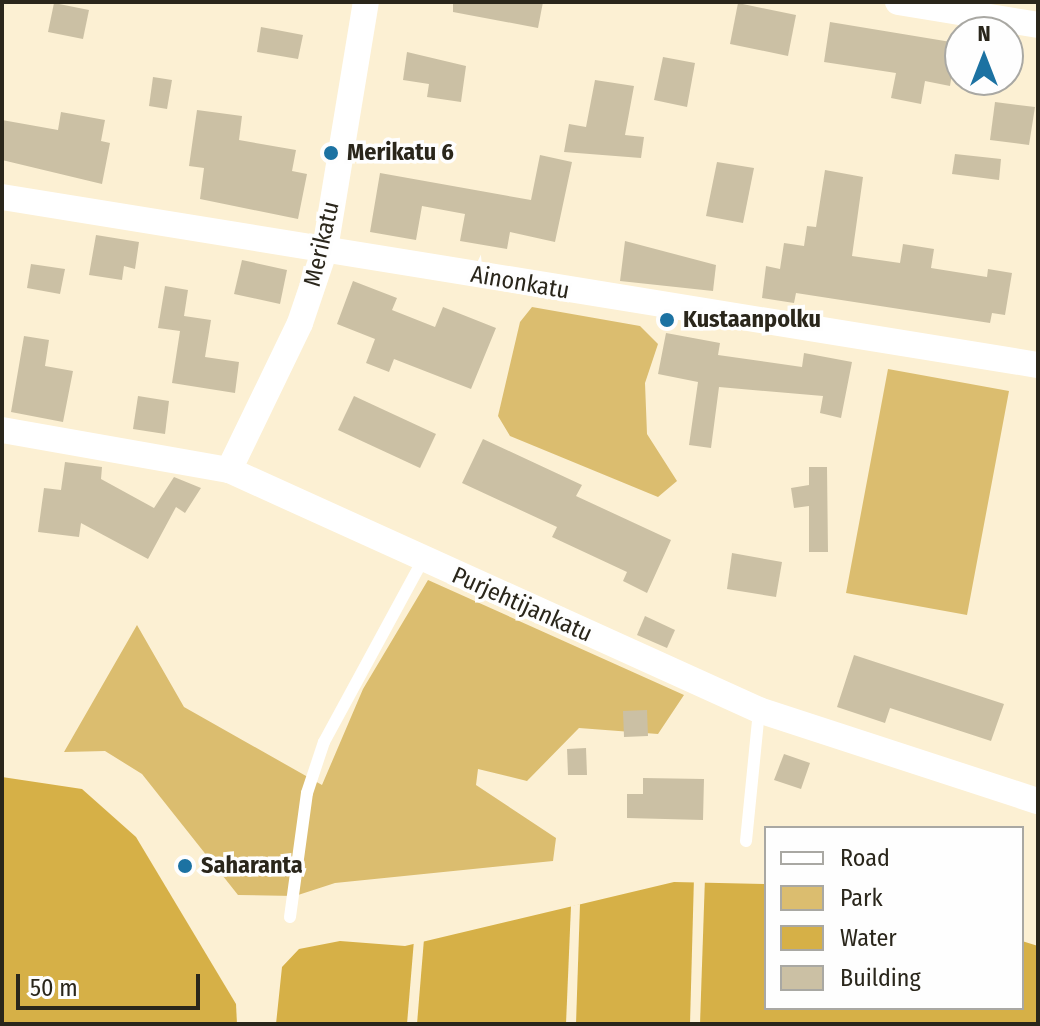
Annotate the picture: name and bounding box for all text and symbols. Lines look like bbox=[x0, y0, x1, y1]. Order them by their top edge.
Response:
north arrow bbox=[944, 16, 1024, 96]
text: N bbox=[977, 20, 991, 47]
place label: Merikatu 6 bbox=[347, 139, 454, 167]
marker: Merikatu 6 bbox=[322, 144, 340, 162]
street label: Merikatu bbox=[298, 199, 346, 289]
street label: Ainonkatu bbox=[468, 260, 572, 306]
place label: Kustaanpolku bbox=[683, 306, 821, 334]
marker: Kustaanpolku bbox=[658, 311, 676, 329]
street label: Purjehtijankatu bbox=[447, 561, 597, 649]
legend bbox=[764, 826, 1024, 1010]
text: Road bbox=[840, 844, 890, 872]
place label: Saharanta bbox=[201, 852, 303, 880]
marker: Saharanta bbox=[176, 857, 194, 875]
text: Park bbox=[840, 884, 883, 912]
text: Water bbox=[840, 924, 897, 952]
scale bar bbox=[20, 958, 204, 1008]
text: Building bbox=[840, 964, 921, 992]
text: 50 m bbox=[30, 974, 78, 1002]

